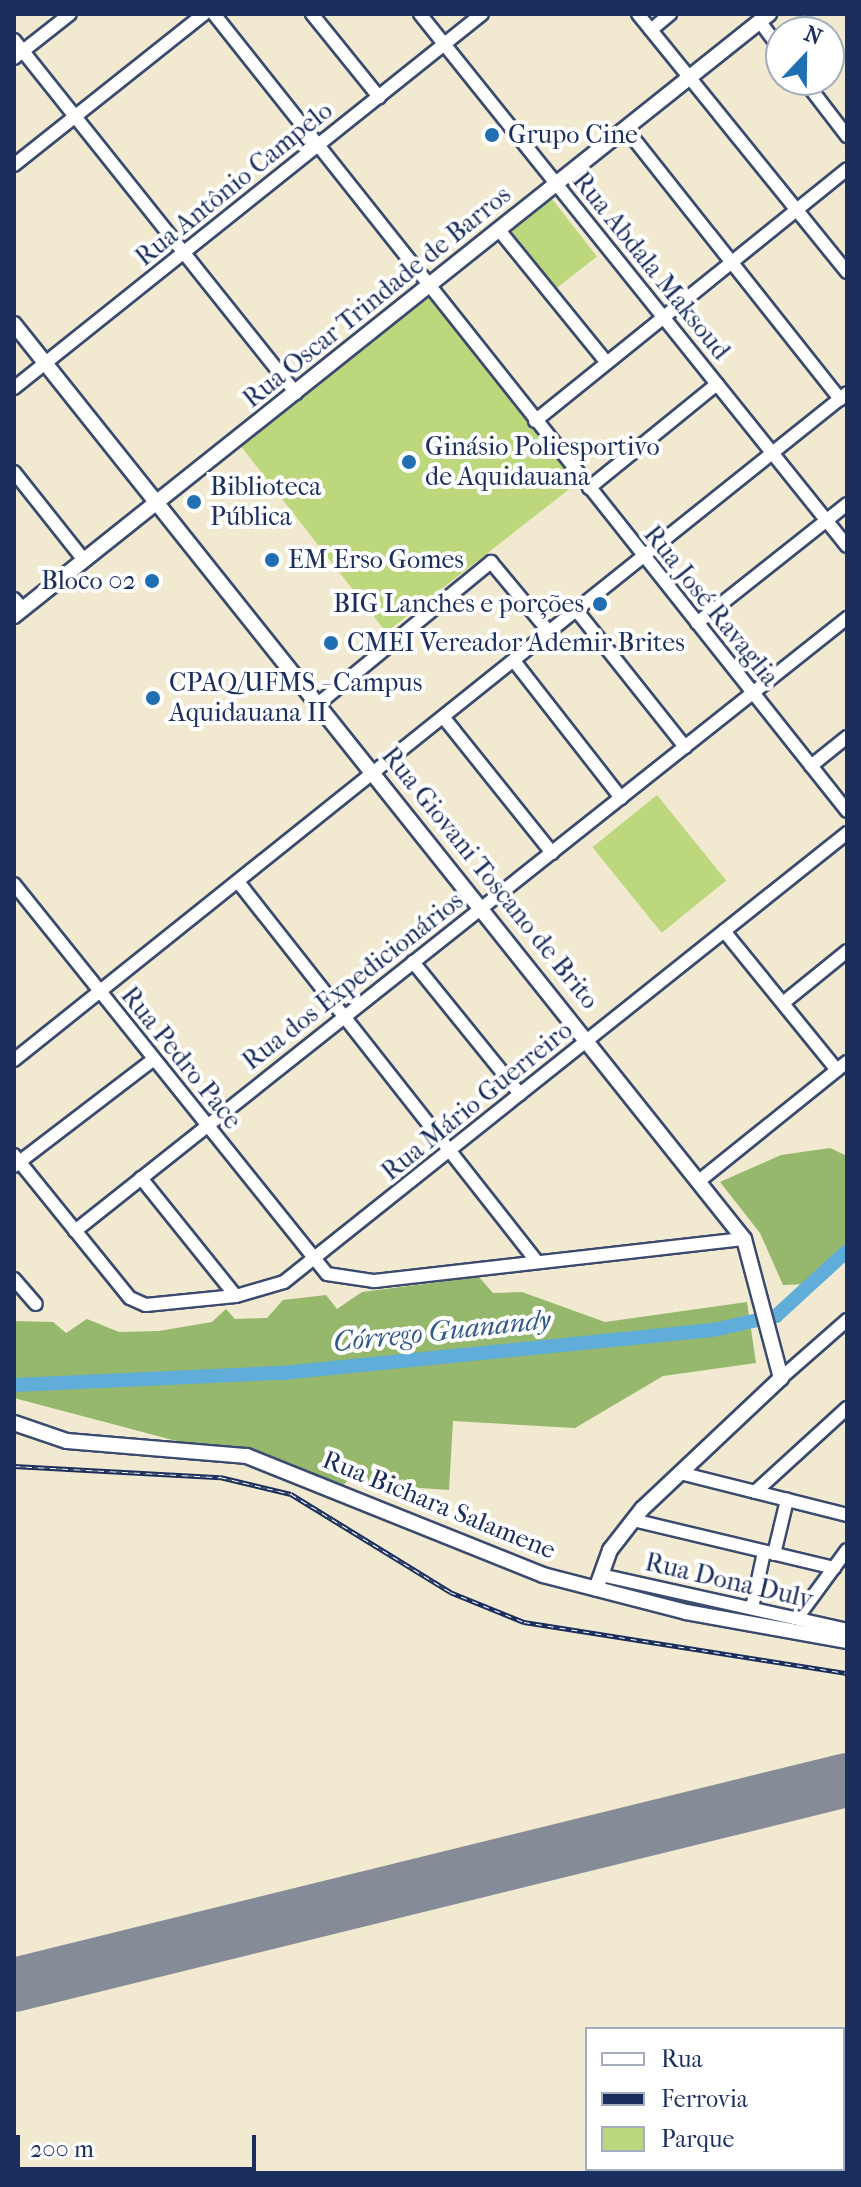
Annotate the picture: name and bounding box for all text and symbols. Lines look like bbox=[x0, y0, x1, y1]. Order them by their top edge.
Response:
north arrow bbox=[765, 16, 845, 96]
text: N bbox=[801, 20, 826, 51]
street label: Rua Antônio Campelo bbox=[129, 95, 339, 273]
place label: Grupo Cine bbox=[508, 119, 638, 151]
marker: Grupo Cine bbox=[483, 126, 501, 144]
street label: Rua Abdala Maksoud bbox=[566, 166, 736, 366]
street label: Rua Oscar Trindade de Barros bbox=[237, 179, 517, 415]
place label: Ginásio Poliesportivo de Aquidauana bbox=[425, 431, 660, 492]
marker: Ginásio Poliesportivo de Aquidauana bbox=[400, 453, 418, 471]
place label: Biblioteca Pública bbox=[210, 471, 321, 532]
marker: Biblioteca Pública bbox=[185, 493, 203, 511]
street label: Rua José Ravaglia bbox=[637, 519, 785, 693]
place label: EM Erso Gomes bbox=[288, 544, 464, 576]
marker: EM Erso Gomes bbox=[263, 551, 281, 569]
place label: Bloco 02 bbox=[41, 565, 136, 597]
marker: Bloco 02 bbox=[143, 572, 161, 590]
place label: BIG Lanches e porções bbox=[333, 588, 584, 620]
marker: BIG Lanches e porções bbox=[591, 595, 609, 613]
place label: CMEI Vereador Ademir Brites bbox=[347, 627, 685, 659]
marker: CMEI Vereador Ademir Brites bbox=[322, 634, 340, 652]
place label: CPAQ/UFMS - Campus Aquidauana II bbox=[169, 667, 422, 728]
marker: CPAQ/UFMS - Campus Aquidauana II bbox=[144, 689, 162, 707]
street label: Rua Giovani Toscano de Brito bbox=[375, 741, 605, 1015]
street label: Rua dos Expedicionários bbox=[236, 885, 470, 1077]
street label: Rua Pedro Pace bbox=[114, 980, 248, 1136]
street label: Rua Mário Guerreiro bbox=[375, 1015, 579, 1187]
water label: Córrego Guanandy bbox=[332, 1303, 552, 1359]
street label: Rua Bichara Salamene bbox=[318, 1444, 560, 1566]
street label: Rua Dona Duly bbox=[642, 1547, 816, 1615]
legend bbox=[585, 2027, 845, 2171]
text: Rua bbox=[661, 2045, 703, 2073]
text: Ferrovia bbox=[661, 2085, 748, 2113]
scale bar bbox=[20, 2119, 260, 2169]
text: Parque bbox=[661, 2125, 734, 2153]
text: 200 m bbox=[30, 2135, 94, 2163]

